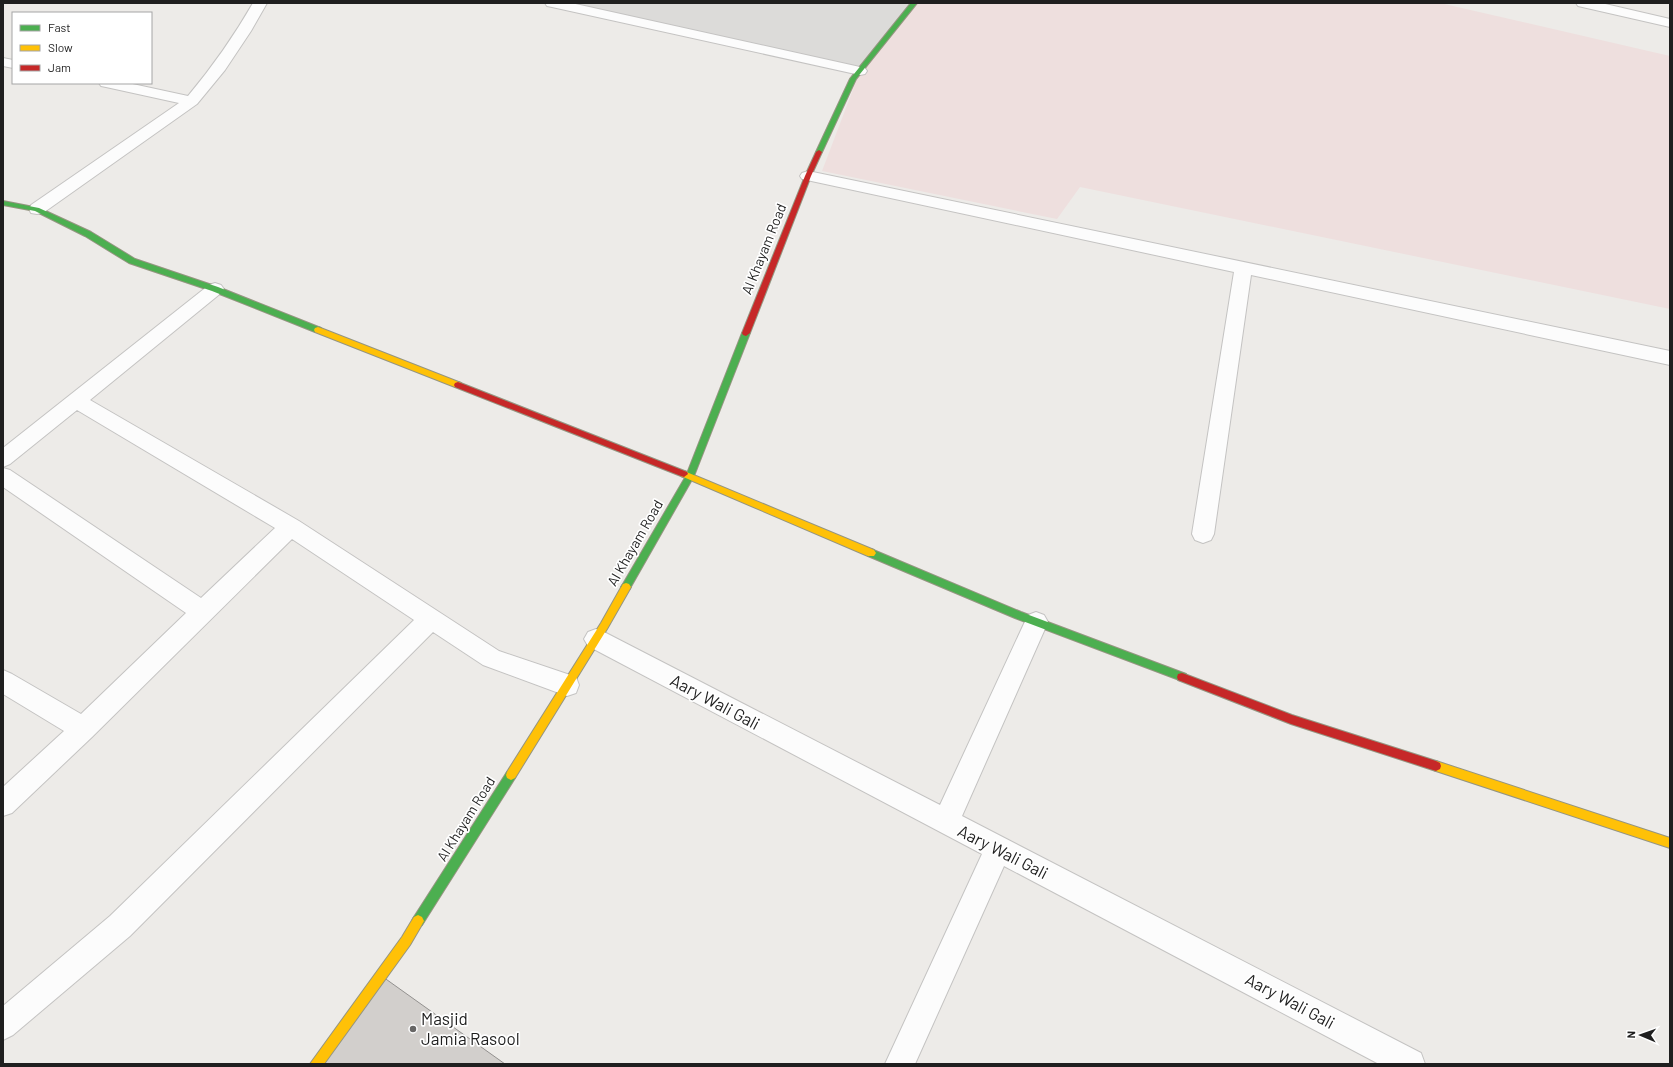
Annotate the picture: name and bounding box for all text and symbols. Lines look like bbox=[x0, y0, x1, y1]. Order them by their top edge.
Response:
legend bbox=[12, 12, 152, 84]
text: Fast bbox=[48, 20, 71, 34]
text: Slow bbox=[48, 40, 73, 54]
text: Jam bbox=[48, 60, 71, 74]
street label: Al Khayam Road bbox=[738, 201, 789, 297]
street label: Al Khayam Road bbox=[603, 497, 666, 589]
street label: Aary Wali Gali bbox=[667, 669, 764, 733]
street label: Al Khayam Road bbox=[433, 773, 498, 864]
street label: Aary Wali Gali bbox=[955, 820, 1052, 882]
street label: Aary Wali Gali bbox=[1242, 968, 1339, 1032]
place label: Masjid Jamia Rasool bbox=[421, 1008, 520, 1048]
north arrow bbox=[1621, 1015, 1661, 1055]
marker: Masjid Jamia Rasool bbox=[408, 1024, 418, 1034]
text: N bbox=[1624, 1031, 1637, 1039]

